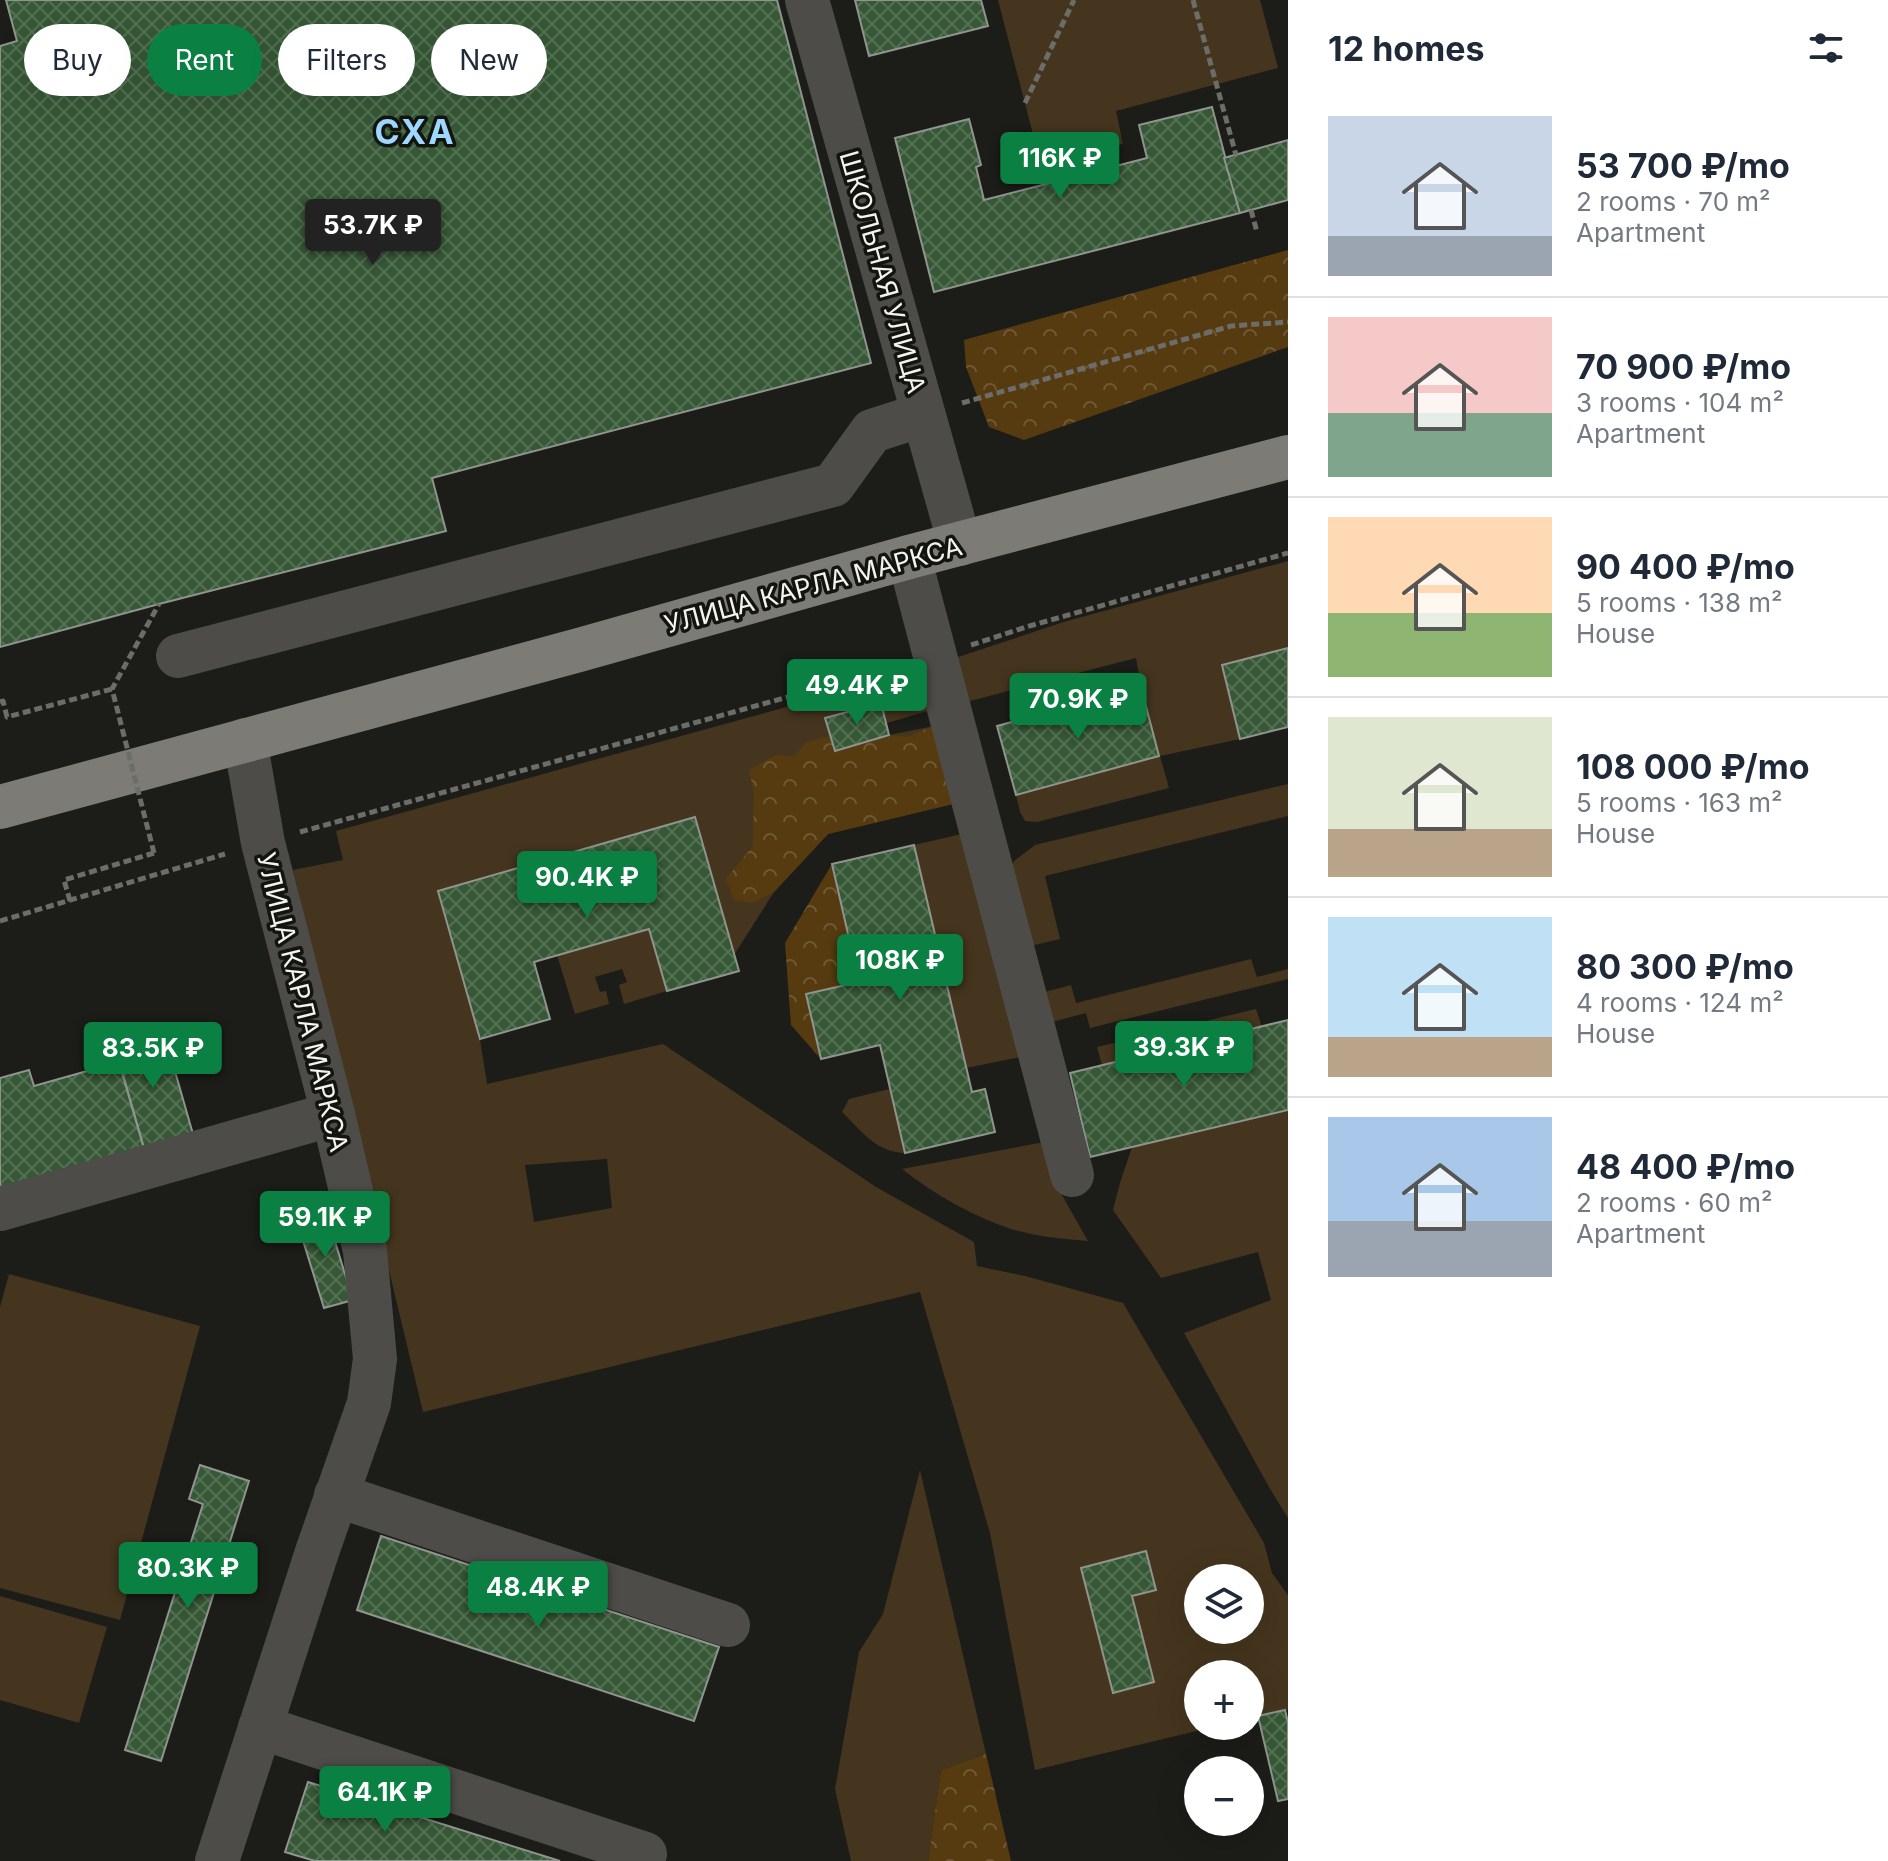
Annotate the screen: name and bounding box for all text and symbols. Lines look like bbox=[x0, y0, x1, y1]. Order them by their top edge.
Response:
chip: Buy bbox=[24, 24, 131, 96]
chip: Rent bbox=[147, 24, 262, 96]
chip: Filters bbox=[278, 24, 415, 96]
chip: New bbox=[431, 24, 547, 96]
icon: filters bbox=[1804, 26, 1848, 70]
text: 12 homes bbox=[1328, 28, 1484, 69]
district label: СХА bbox=[374, 111, 456, 152]
pin: 116K ₽ bbox=[995, 132, 1125, 200]
text: 116K ₽ bbox=[1018, 142, 1102, 173]
text: 53 700 ₽/mo bbox=[1576, 145, 1790, 186]
street label: ШКОЛЬНАЯ УЛИЦА bbox=[833, 147, 933, 397]
icon: home bbox=[1392, 148, 1488, 244]
text: 2 rooms · 70 m² bbox=[1576, 186, 1771, 217]
pin: 53.7K ₽ bbox=[299, 199, 447, 267]
text: 53.7K ₽ bbox=[323, 209, 423, 240]
text: Apartment bbox=[1576, 217, 1705, 248]
text: 70 900 ₽/mo bbox=[1576, 346, 1791, 387]
icon: home bbox=[1392, 349, 1488, 445]
text: 3 rooms · 104 m² bbox=[1576, 387, 1784, 418]
text: Apartment bbox=[1576, 418, 1705, 449]
street label: УЛИЦА КАРЛА МАРКСА bbox=[661, 530, 965, 640]
text: 90 400 ₽/mo bbox=[1576, 546, 1795, 587]
icon: home bbox=[1392, 549, 1488, 645]
text: 5 rooms · 138 m² bbox=[1576, 587, 1783, 618]
text: House bbox=[1576, 618, 1655, 649]
pin: 49.4K ₽ bbox=[783, 659, 931, 727]
text: 49.4K ₽ bbox=[805, 669, 909, 700]
pin: 70.9K ₽ bbox=[1004, 673, 1152, 741]
text: 70.9K ₽ bbox=[1028, 683, 1128, 714]
text: 108 000 ₽/mo bbox=[1576, 746, 1810, 787]
icon: home bbox=[1392, 749, 1488, 845]
text: 5 rooms · 163 m² bbox=[1576, 787, 1783, 818]
text: House bbox=[1576, 818, 1655, 849]
street label: УЛИЦА КАРЛА МАРКСА bbox=[251, 849, 355, 1155]
pin: 90.4K ₽ bbox=[513, 851, 661, 919]
text: 90.4K ₽ bbox=[535, 861, 639, 892]
pin: 108K ₽ bbox=[835, 934, 965, 1002]
text: 108K ₽ bbox=[855, 944, 945, 975]
text: 80 300 ₽/mo bbox=[1576, 946, 1794, 987]
icon: home bbox=[1392, 949, 1488, 1045]
text: 4 rooms · 124 m² bbox=[1576, 987, 1784, 1018]
text: House bbox=[1576, 1018, 1655, 1049]
pin: 39.3K ₽ bbox=[1110, 1021, 1258, 1089]
pin: 83.5K ₽ bbox=[79, 1022, 227, 1090]
text: 39.3K ₽ bbox=[1133, 1031, 1235, 1062]
text: 83.5K ₽ bbox=[102, 1032, 204, 1063]
text: 48 400 ₽/mo bbox=[1576, 1146, 1795, 1187]
icon: home bbox=[1392, 1149, 1488, 1245]
text: 2 rooms · 60 m² bbox=[1576, 1187, 1772, 1218]
pin: 59.1K ₽ bbox=[251, 1191, 399, 1259]
text: 59.1K ₽ bbox=[278, 1201, 372, 1232]
text: Apartment bbox=[1576, 1218, 1705, 1249]
pin: 80.3K ₽ bbox=[114, 1542, 262, 1610]
text: 80.3K ₽ bbox=[137, 1552, 239, 1583]
pin: 48.4K ₽ bbox=[464, 1561, 612, 1629]
map controls bbox=[1184, 1564, 1264, 1836]
button: layers bbox=[1184, 1564, 1264, 1644]
text: 48.4K ₽ bbox=[486, 1571, 590, 1602]
button: + bbox=[1184, 1660, 1264, 1740]
button: − bbox=[1184, 1756, 1264, 1836]
pin: 64.1K ₽ bbox=[311, 1766, 459, 1834]
text: 64.1K ₽ bbox=[337, 1776, 433, 1807]

